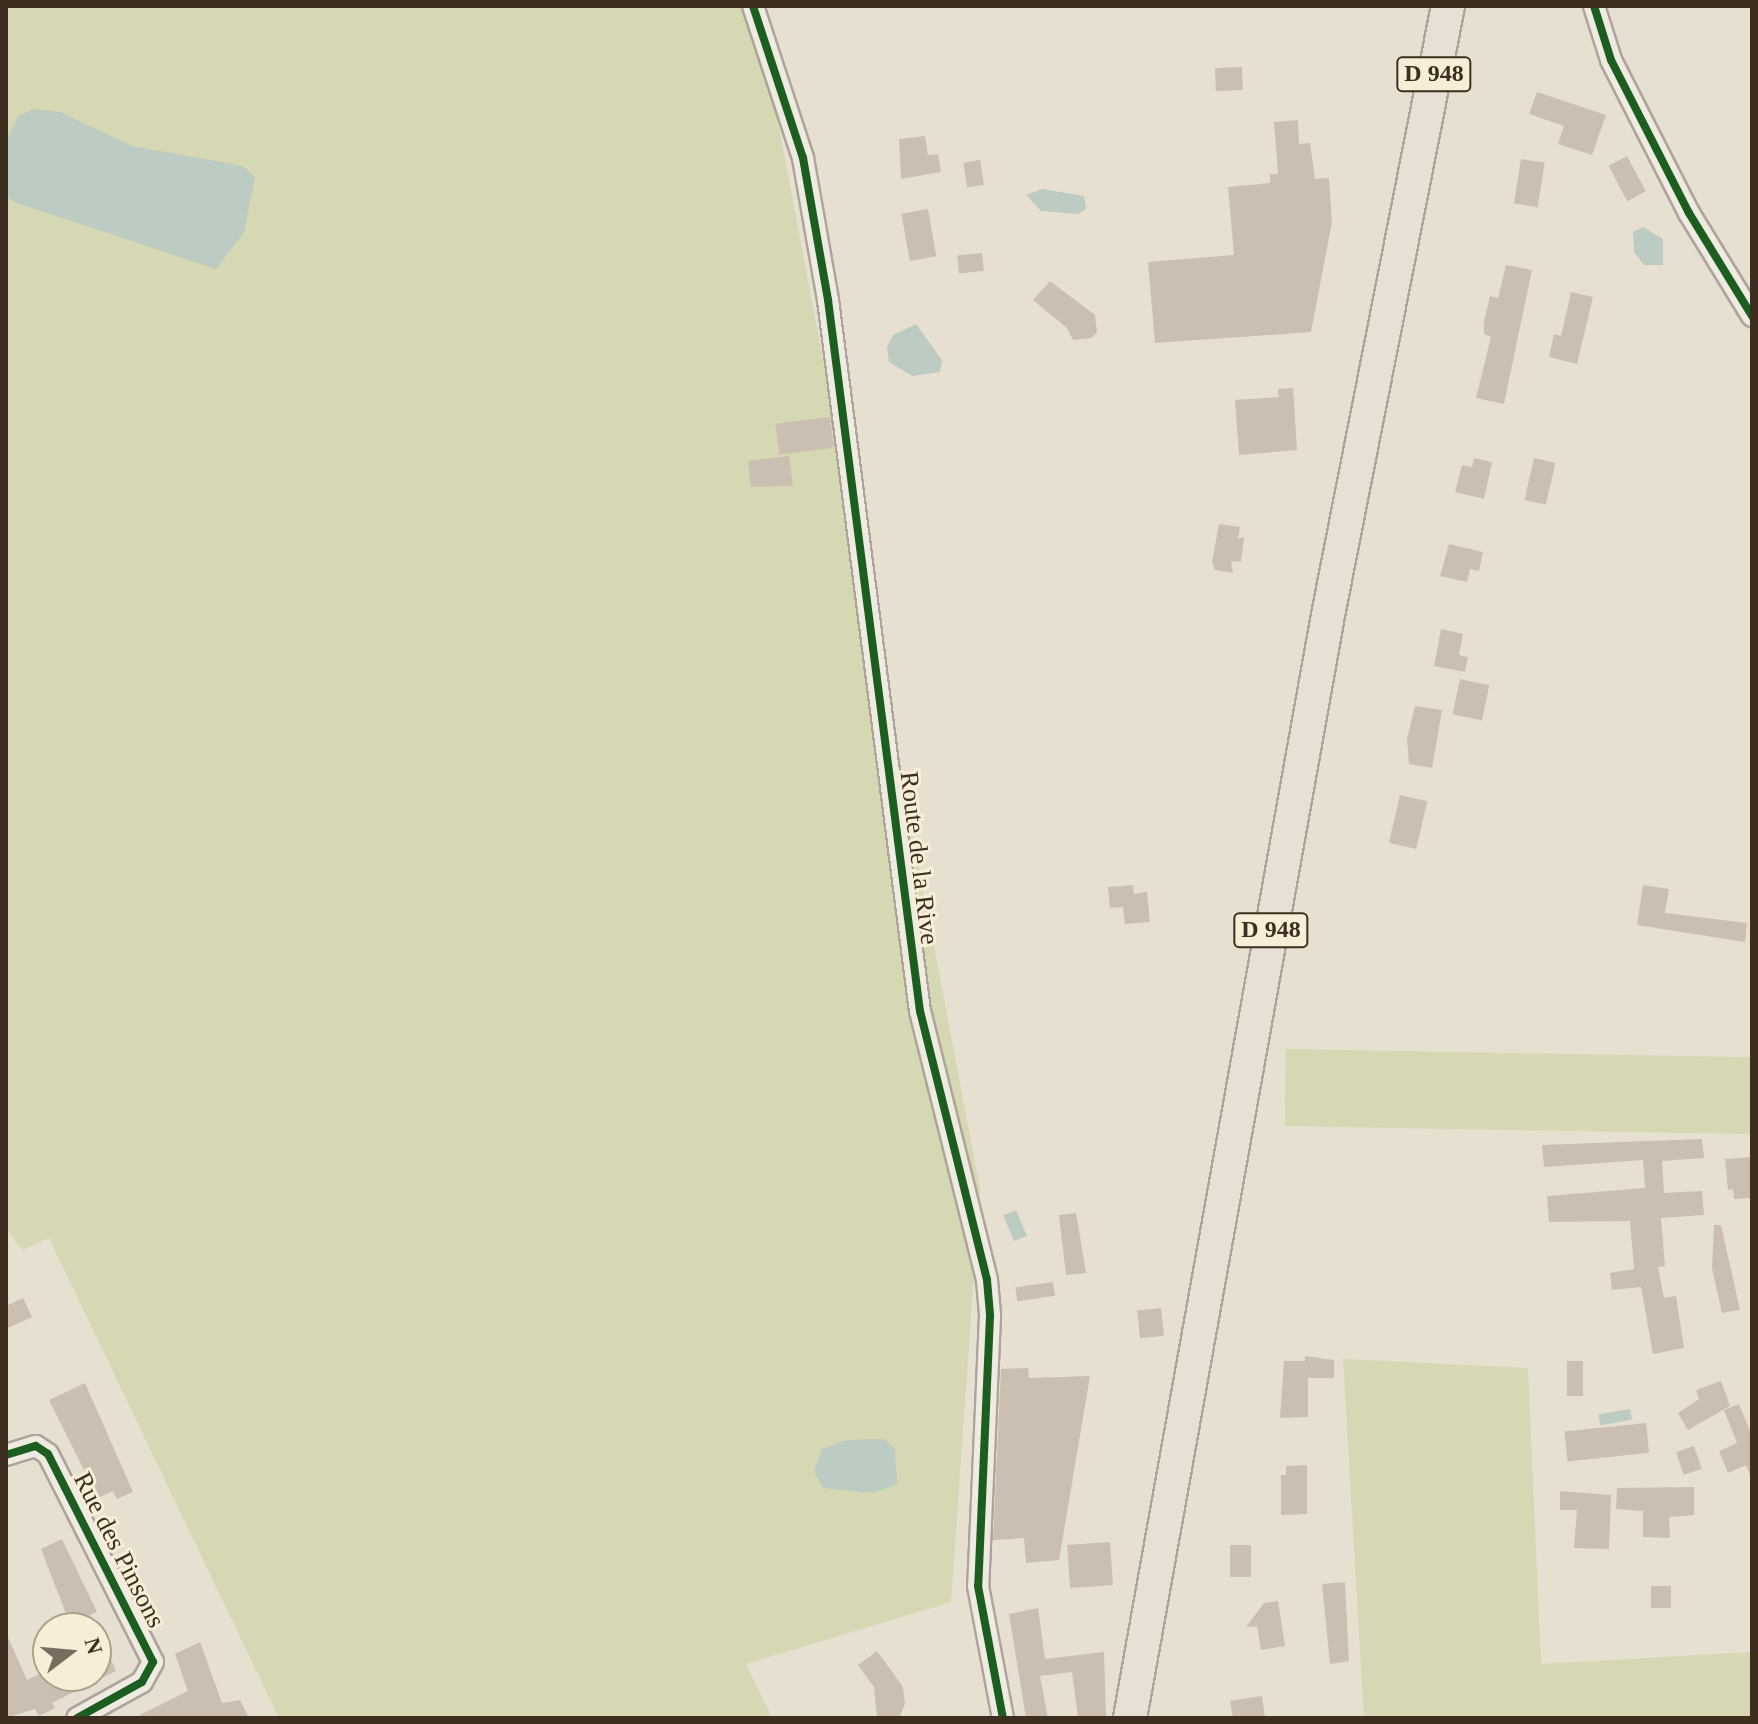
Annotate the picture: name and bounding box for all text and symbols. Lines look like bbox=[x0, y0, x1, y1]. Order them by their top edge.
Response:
road number: D 948 bbox=[1396, 54, 1472, 94]
street label: Route de la Rive bbox=[893, 770, 945, 946]
road number: D 948 bbox=[1233, 910, 1309, 950]
street label: Rue des Pinsons bbox=[66, 1467, 172, 1633]
north arrow bbox=[32, 1612, 112, 1692]
text: N bbox=[79, 1635, 108, 1657]

